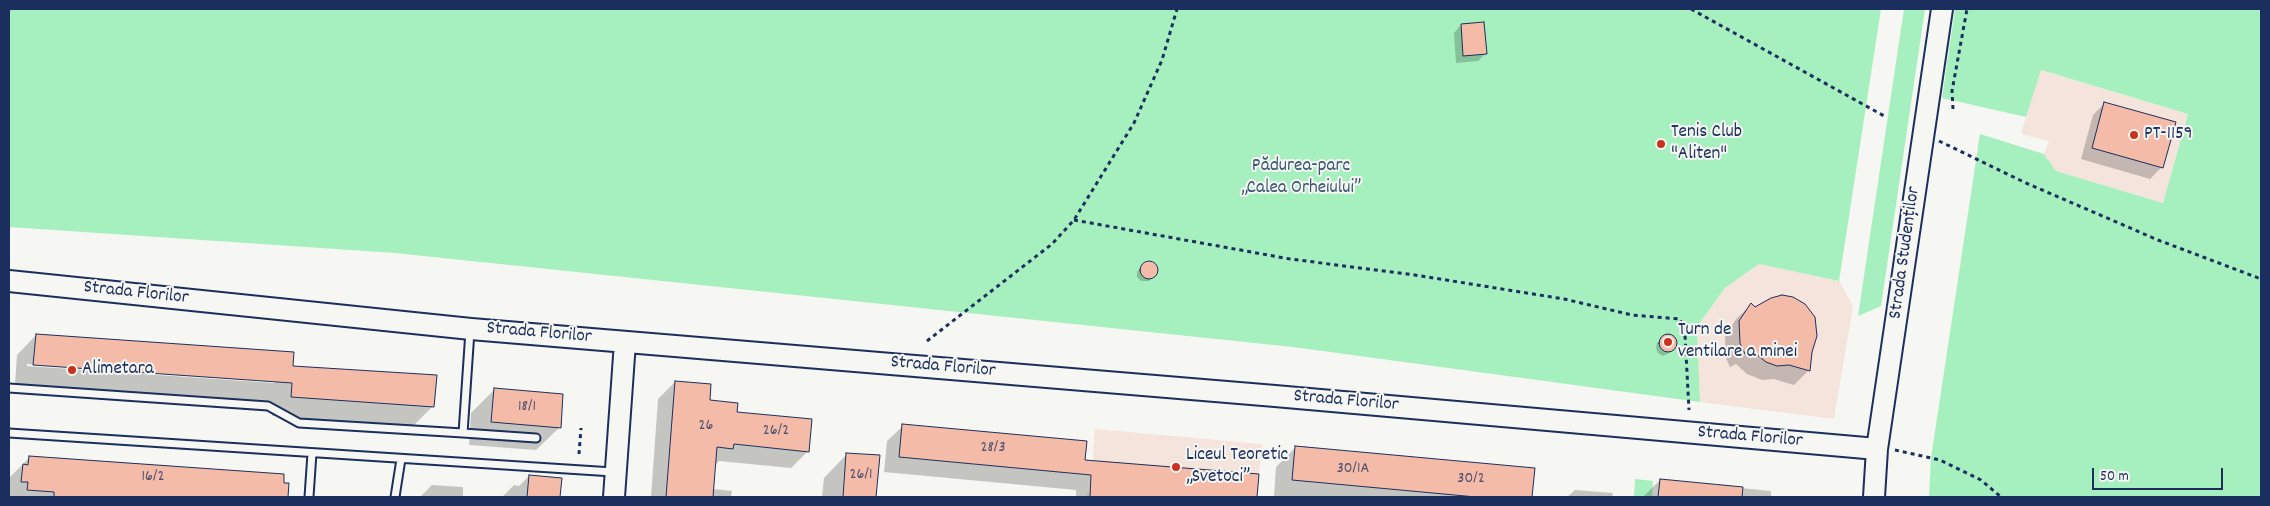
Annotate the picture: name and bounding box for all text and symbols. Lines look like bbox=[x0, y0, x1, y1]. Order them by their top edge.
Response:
place label: Tenis Club "Aliten" bbox=[1671, 122, 1742, 166]
place label: PT-1159 bbox=[2144, 124, 2193, 146]
marker: PT-1159 bbox=[2128, 129, 2140, 141]
marker: Tenis Club "Aliten" bbox=[1655, 138, 1667, 150]
park label: Pădurea-parc „Calea Orheiului” bbox=[1241, 156, 1361, 200]
street label: Strada Studenților bbox=[1885, 185, 1927, 321]
street label: Strada Florilor bbox=[82, 277, 190, 311]
street label: Strada Florilor bbox=[485, 318, 593, 350]
place label: Turn de ventilare a minei bbox=[1678, 320, 1797, 364]
marker: Turn de ventilare a minei bbox=[1662, 336, 1674, 348]
street label: Strada Florilor bbox=[889, 352, 997, 384]
place label: Alimetara bbox=[82, 359, 154, 381]
marker: Alimetara bbox=[66, 364, 78, 376]
street label: Strada Florilor bbox=[1292, 386, 1400, 418]
house number: 18/1 bbox=[518, 398, 536, 418]
house number: 26 bbox=[699, 417, 713, 437]
house number: 26/2 bbox=[763, 422, 789, 442]
street label: Strada Florilor bbox=[1696, 422, 1804, 454]
house number: 28/3 bbox=[980, 439, 1006, 459]
place label: Liceul Teoretic „Svetoci” bbox=[1186, 445, 1288, 489]
scale bar bbox=[2095, 458, 2226, 490]
house number: 30/1A bbox=[1337, 460, 1369, 480]
marker: Liceul Teoretic „Svetoci” bbox=[1170, 461, 1182, 473]
house number: 26/1 bbox=[850, 466, 872, 486]
text: 50 m bbox=[2100, 466, 2129, 488]
house number: 16/2 bbox=[142, 468, 164, 488]
house number: 30/2 bbox=[1457, 470, 1485, 490]

